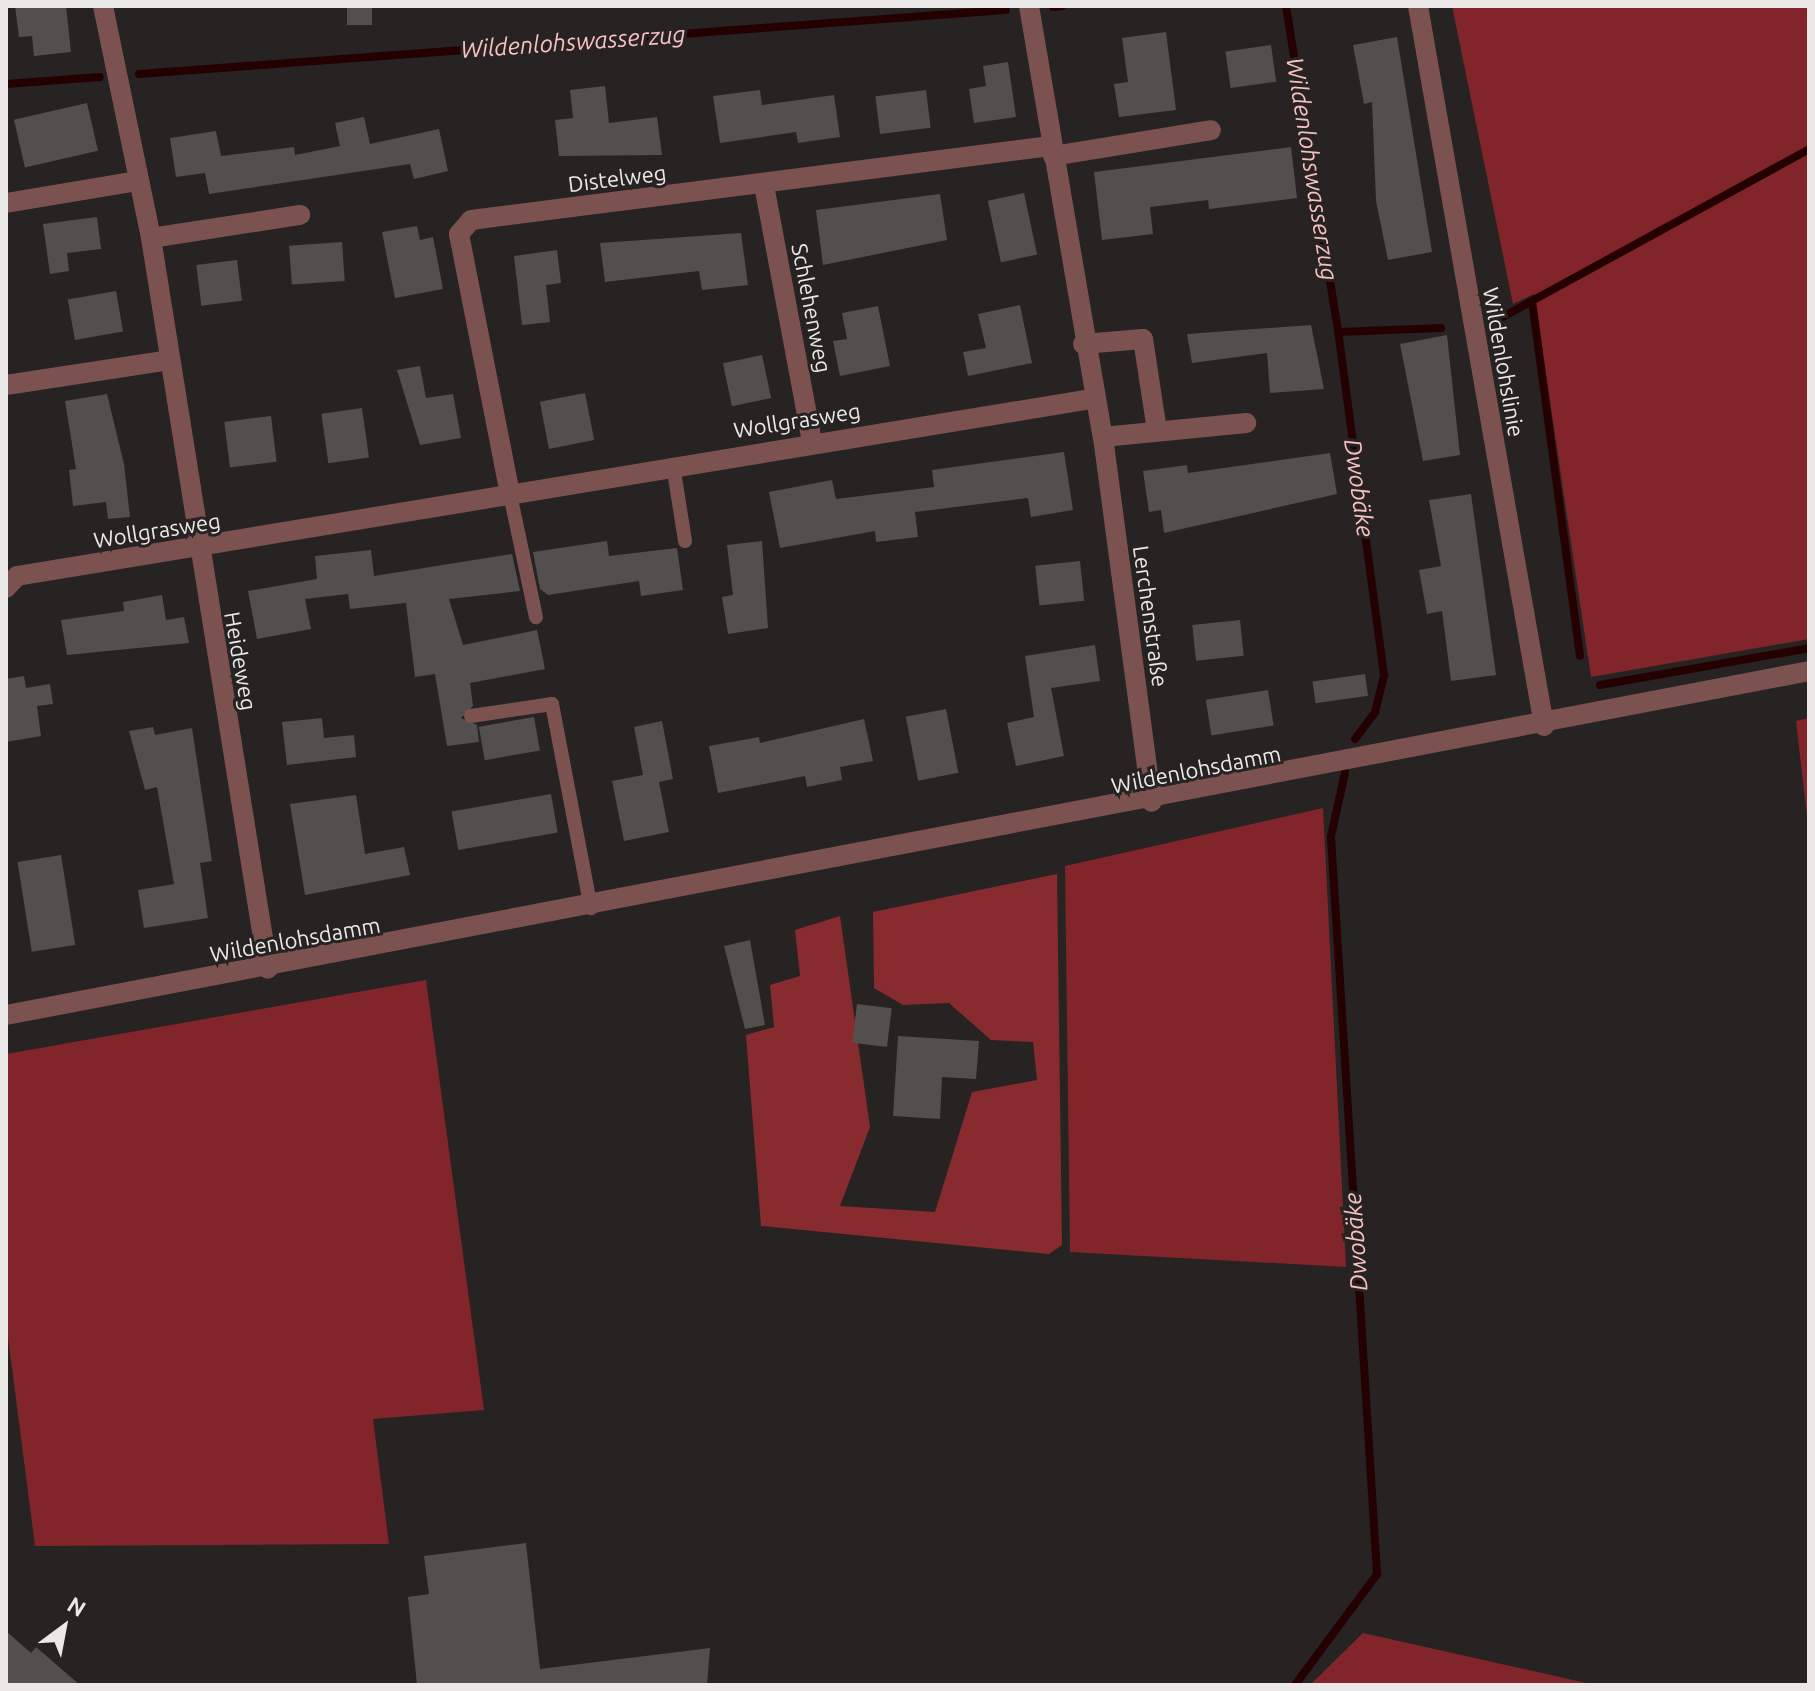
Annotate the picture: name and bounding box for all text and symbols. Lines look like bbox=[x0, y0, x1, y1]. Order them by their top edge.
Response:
water label: Wildenlohswasserzug bbox=[460, 20, 686, 64]
water label: Wildenlohswasserzug bbox=[1280, 56, 1344, 282]
street label: Distelweg bbox=[566, 159, 668, 197]
street label: Schlehenweg bbox=[787, 241, 837, 375]
street label: Wildenlohslinie bbox=[1478, 285, 1530, 439]
street label: Wollgrasweg bbox=[732, 397, 862, 443]
water label: Dwobäke bbox=[1338, 437, 1380, 539]
street label: Wollgrasweg bbox=[92, 507, 222, 553]
street label: Lerchenstraße bbox=[1128, 544, 1174, 688]
street label: Heideweg bbox=[219, 610, 263, 712]
street label: Wildenlohsdamm bbox=[1109, 740, 1283, 798]
street label: Wildenlohsdamm bbox=[208, 911, 382, 967]
water label: Dwobäke bbox=[1338, 1192, 1374, 1292]
north arrow bbox=[24, 1587, 104, 1667]
text: N bbox=[63, 1591, 91, 1621]

